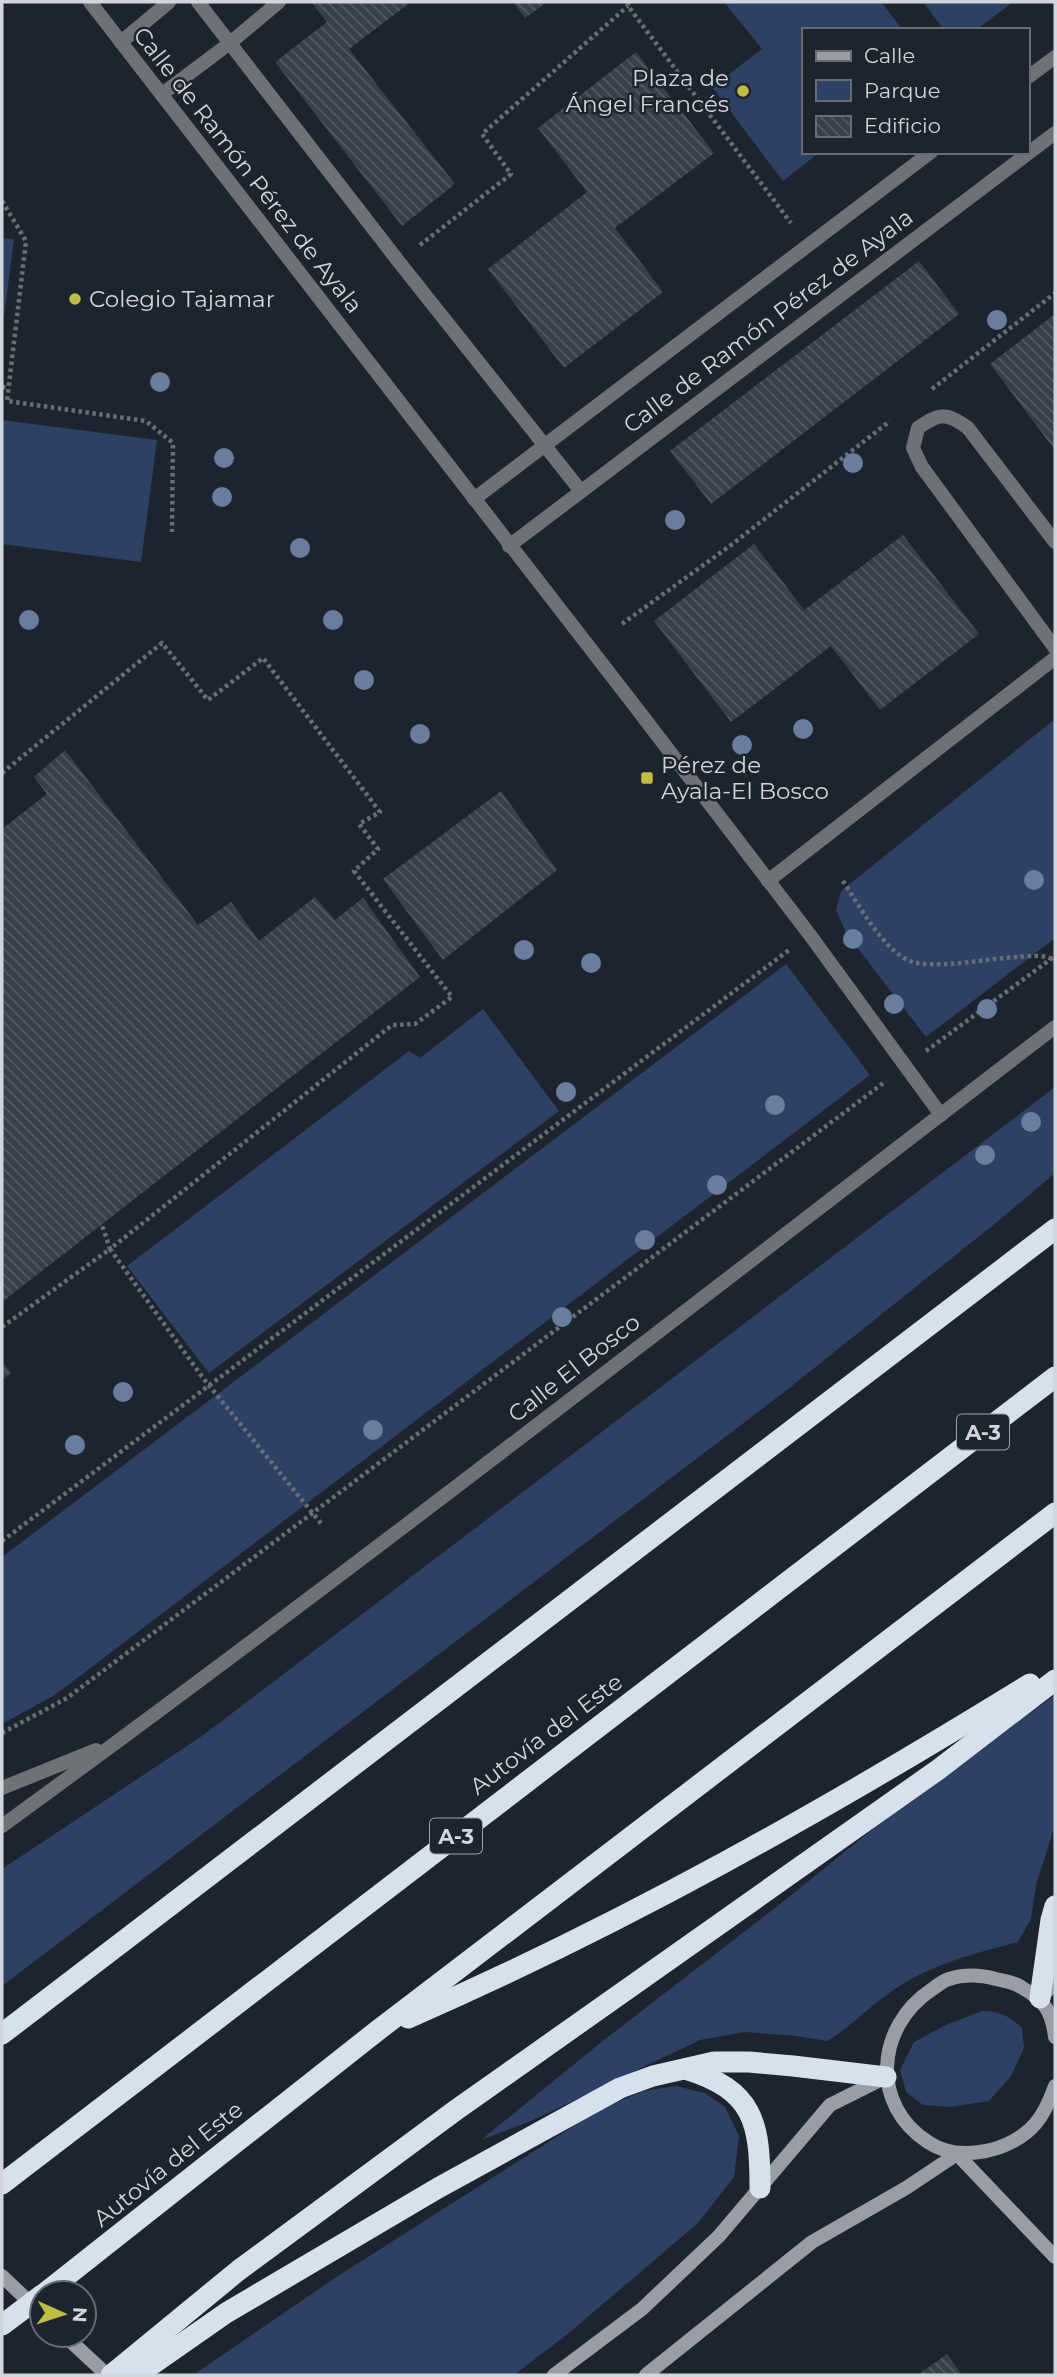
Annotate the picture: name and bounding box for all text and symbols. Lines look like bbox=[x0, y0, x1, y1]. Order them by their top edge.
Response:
street label: Calle de Ramón Pérez de Ayala bbox=[128, 21, 368, 319]
legend bbox=[802, 28, 1029, 154]
text: Calle bbox=[864, 43, 915, 68]
place label: Plaza de Ángel Francés bbox=[566, 64, 729, 118]
text: Parque bbox=[864, 78, 940, 103]
marker: Plaza de Ángel Francés bbox=[735, 83, 751, 99]
text: Edificio bbox=[864, 113, 941, 138]
street label: Calle de Ramón Pérez de Ayala bbox=[618, 203, 918, 439]
place label: Colegio Tajamar bbox=[89, 285, 275, 313]
marker: Colegio Tajamar bbox=[67, 291, 83, 307]
place label: Pérez de Ayala-El Bosco bbox=[661, 751, 829, 805]
marker: Pérez de Ayala-El Bosco bbox=[639, 770, 655, 786]
street label: Calle El Bosco bbox=[502, 1308, 646, 1428]
road number: A-3 bbox=[957, 1414, 1009, 1450]
street label: Autovía del Este bbox=[464, 1667, 628, 1801]
road number: A-3 bbox=[430, 1818, 482, 1854]
street label: Autovía del Este bbox=[88, 2095, 248, 2233]
north arrow bbox=[28, 2279, 98, 2349]
text: N bbox=[68, 2307, 91, 2323]

